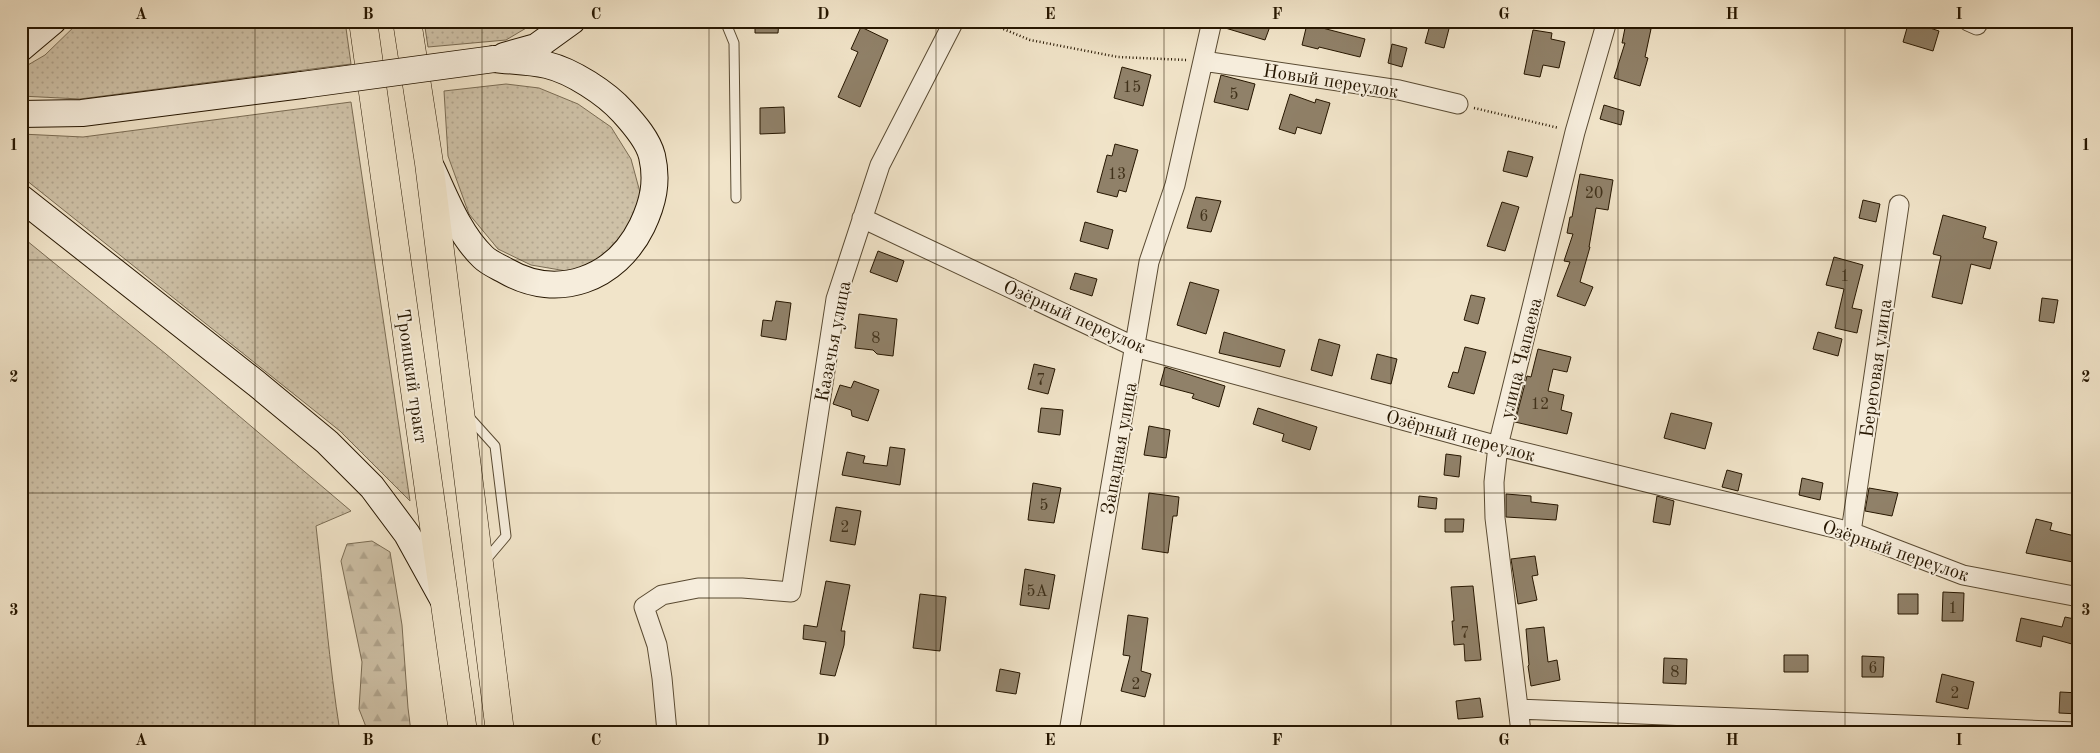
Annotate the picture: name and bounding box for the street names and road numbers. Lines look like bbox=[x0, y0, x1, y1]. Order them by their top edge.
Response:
street label: Новый переулок bbox=[1262, 62, 1400, 103]
street label: Озёрный переулок bbox=[1000, 278, 1149, 358]
street label: Казачья улица bbox=[813, 279, 856, 404]
street label: улица Чапаева bbox=[1498, 295, 1547, 421]
street label: Береговая улица bbox=[1858, 297, 1897, 439]
street label: Троицкий тракт bbox=[392, 308, 429, 445]
street label: Западная улица bbox=[1099, 380, 1142, 516]
street label: Озёрный переулок bbox=[1384, 408, 1538, 467]
street label: Озёрный переулок bbox=[1819, 518, 1971, 587]

